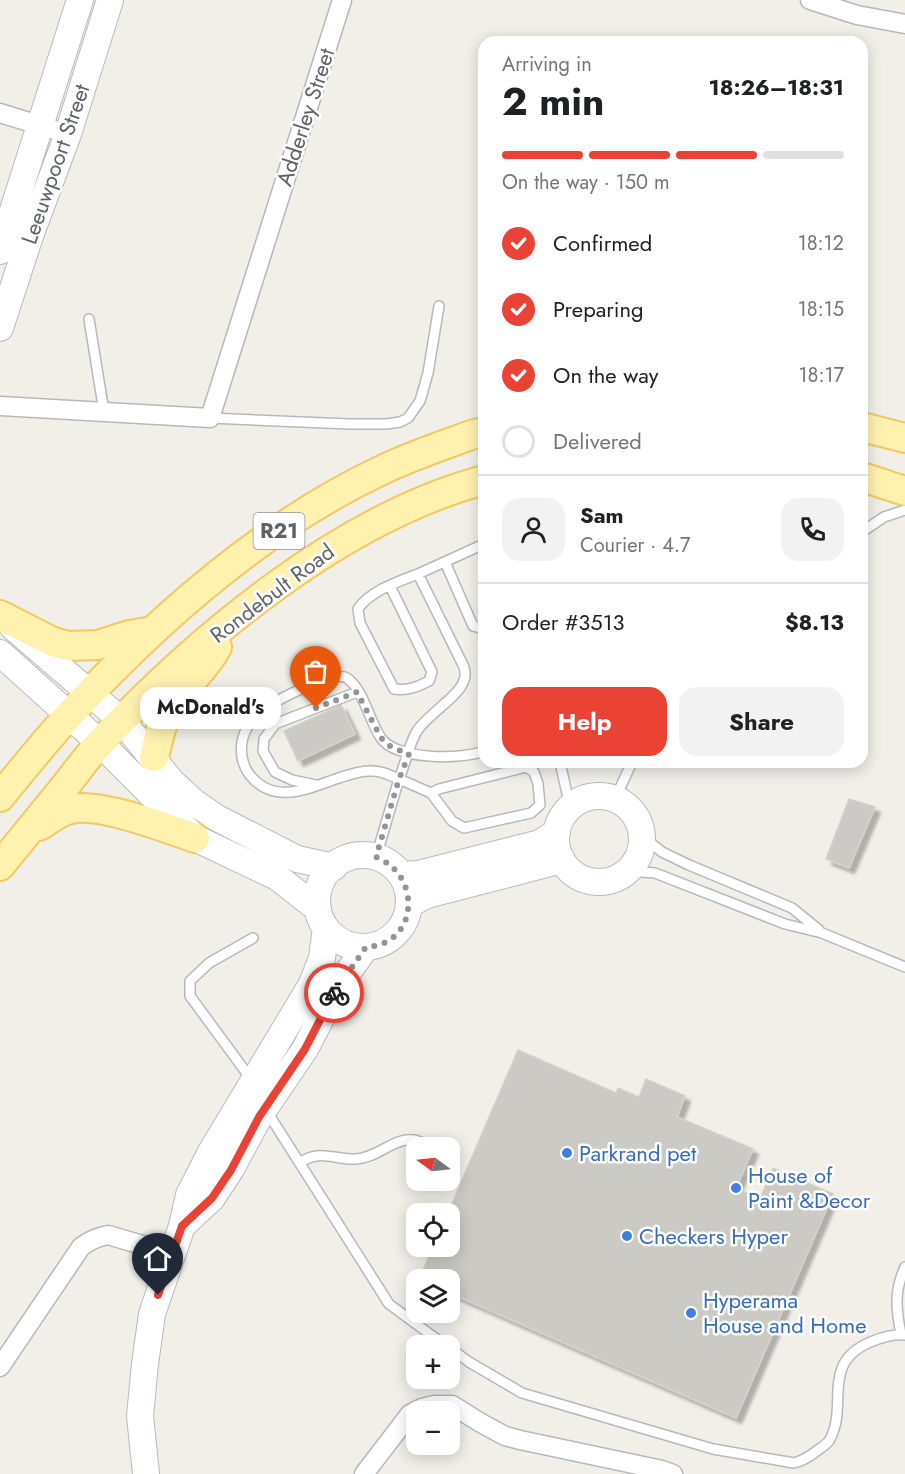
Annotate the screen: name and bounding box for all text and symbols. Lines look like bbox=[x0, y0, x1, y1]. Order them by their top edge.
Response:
street label: Adderley Street bbox=[268, 43, 343, 190]
text: Arriving in bbox=[502, 50, 592, 79]
text: 18:26–18:31 bbox=[709, 71, 844, 103]
text: 2 min bbox=[502, 73, 604, 130]
street label: Leeuwpoort Street bbox=[13, 79, 98, 248]
text: On the way · 150 m bbox=[502, 168, 670, 197]
icon: check bbox=[502, 227, 535, 260]
text: Confirmed bbox=[553, 227, 652, 259]
text: 18:12 bbox=[798, 229, 844, 258]
icon: check bbox=[502, 293, 535, 326]
text: Preparing bbox=[553, 293, 644, 325]
text: 18:15 bbox=[798, 295, 844, 324]
icon: check bbox=[502, 359, 535, 392]
text: On the way bbox=[553, 359, 658, 391]
text: 18:17 bbox=[799, 361, 844, 390]
text: Delivered bbox=[553, 425, 642, 457]
button: person bbox=[502, 498, 565, 561]
button: phone bbox=[781, 498, 844, 561]
text: Sam bbox=[580, 499, 624, 531]
road number: R21 bbox=[254, 513, 304, 549]
text: Courier · 4.7 bbox=[580, 531, 691, 560]
street label: Rondebult Road bbox=[203, 536, 341, 650]
text: Order #3513 bbox=[502, 606, 625, 638]
text: $8.13 bbox=[785, 606, 844, 638]
pin bbox=[290, 646, 341, 708]
icon: bag bbox=[299, 655, 332, 688]
callout: McDonald's bbox=[139, 687, 280, 729]
button: Help bbox=[502, 687, 667, 756]
button: Share bbox=[679, 687, 844, 756]
text: McDonald's bbox=[157, 693, 264, 722]
courier bbox=[304, 963, 364, 1023]
icon: bike bbox=[318, 977, 351, 1010]
north arrow bbox=[406, 1137, 460, 1191]
map controls bbox=[406, 1137, 460, 1455]
place label: Parkrand pet bbox=[579, 1137, 697, 1169]
marker: Parkrand pet bbox=[560, 1146, 574, 1160]
place label: House of Paint &Decor bbox=[748, 1159, 871, 1216]
marker: House of Paint &Decor bbox=[729, 1181, 743, 1195]
button: locate bbox=[406, 1203, 460, 1257]
place label: Checkers Hyper bbox=[639, 1220, 788, 1252]
marker: Checkers Hyper bbox=[620, 1229, 634, 1243]
pin bbox=[132, 1233, 183, 1295]
icon: home bbox=[141, 1242, 174, 1275]
button: layers bbox=[406, 1269, 460, 1323]
place label: Hyperama House and Home bbox=[703, 1284, 867, 1341]
marker: Hyperama House and Home bbox=[684, 1306, 698, 1320]
button: + bbox=[406, 1335, 460, 1389]
button: − bbox=[406, 1401, 460, 1455]

